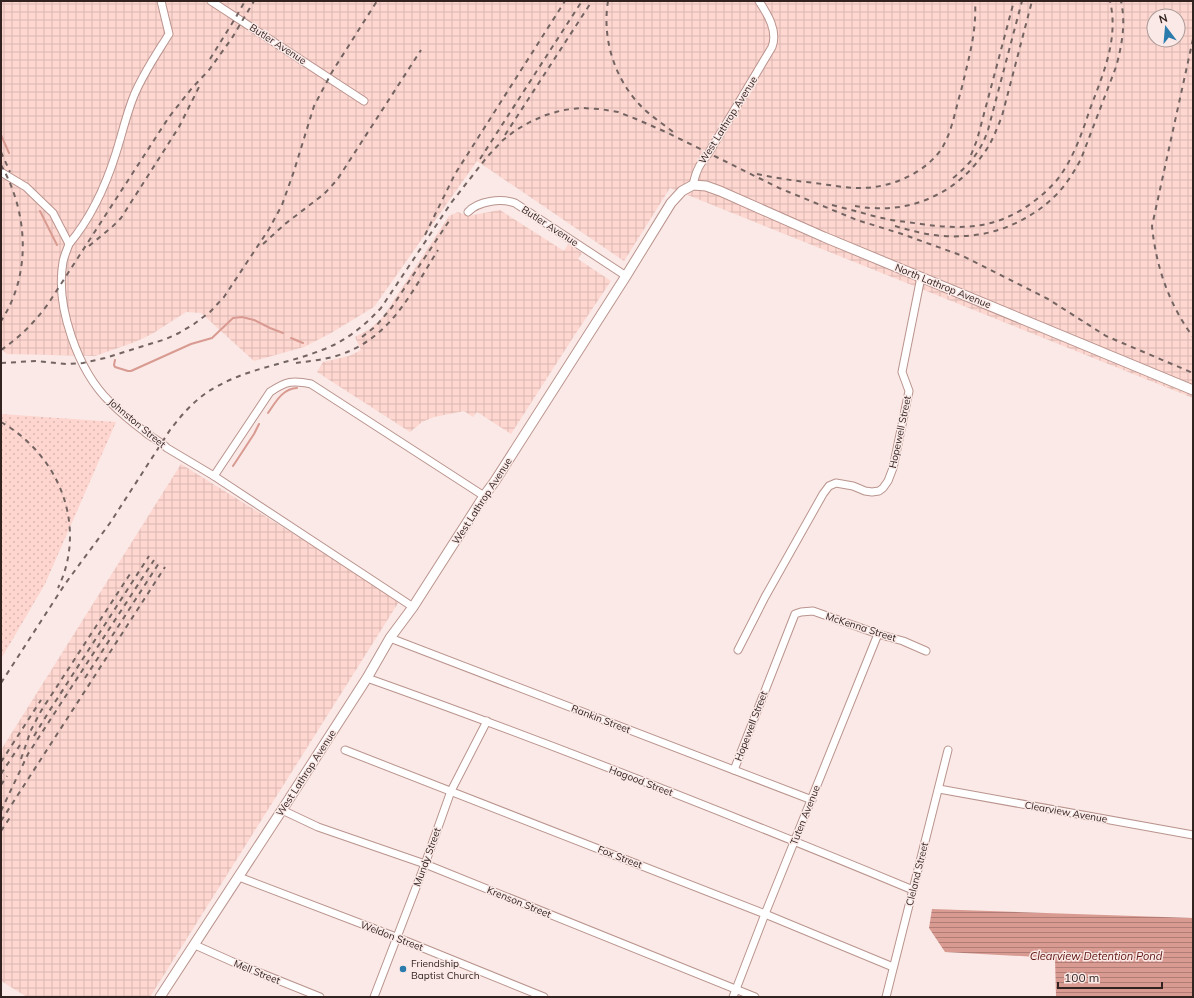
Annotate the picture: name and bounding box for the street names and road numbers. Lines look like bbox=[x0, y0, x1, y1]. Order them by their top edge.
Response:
street label: Butler Avenue bbox=[247, 21, 309, 67]
street label: West Lathrop Avenue bbox=[696, 74, 760, 166]
street label: Butler Avenue bbox=[519, 203, 581, 249]
street label: North Lathrop Avenue bbox=[893, 261, 993, 311]
street label: Hopewell Street bbox=[886, 394, 914, 469]
street label: Johnston Street bbox=[106, 395, 169, 451]
street label: West Lathrop Avenue bbox=[449, 455, 515, 547]
street label: McKenna Street bbox=[824, 610, 898, 645]
street label: Hopewell Street bbox=[732, 689, 770, 763]
street label: Rankin Street bbox=[570, 702, 633, 736]
street label: West Lathrop Avenue bbox=[273, 727, 339, 819]
street label: Hagood Street bbox=[607, 763, 675, 799]
street label: Tuten Avenue bbox=[787, 783, 823, 847]
street label: Clearview Avenue bbox=[1024, 798, 1108, 826]
street label: Mundy Street bbox=[410, 825, 444, 888]
street label: Cleland Street bbox=[903, 840, 931, 907]
street label: Fox Street bbox=[596, 843, 645, 872]
street label: Krenson Street bbox=[485, 883, 553, 921]
street label: Weldon Street bbox=[359, 918, 426, 954]
street label: Mell Street bbox=[232, 957, 283, 987]

